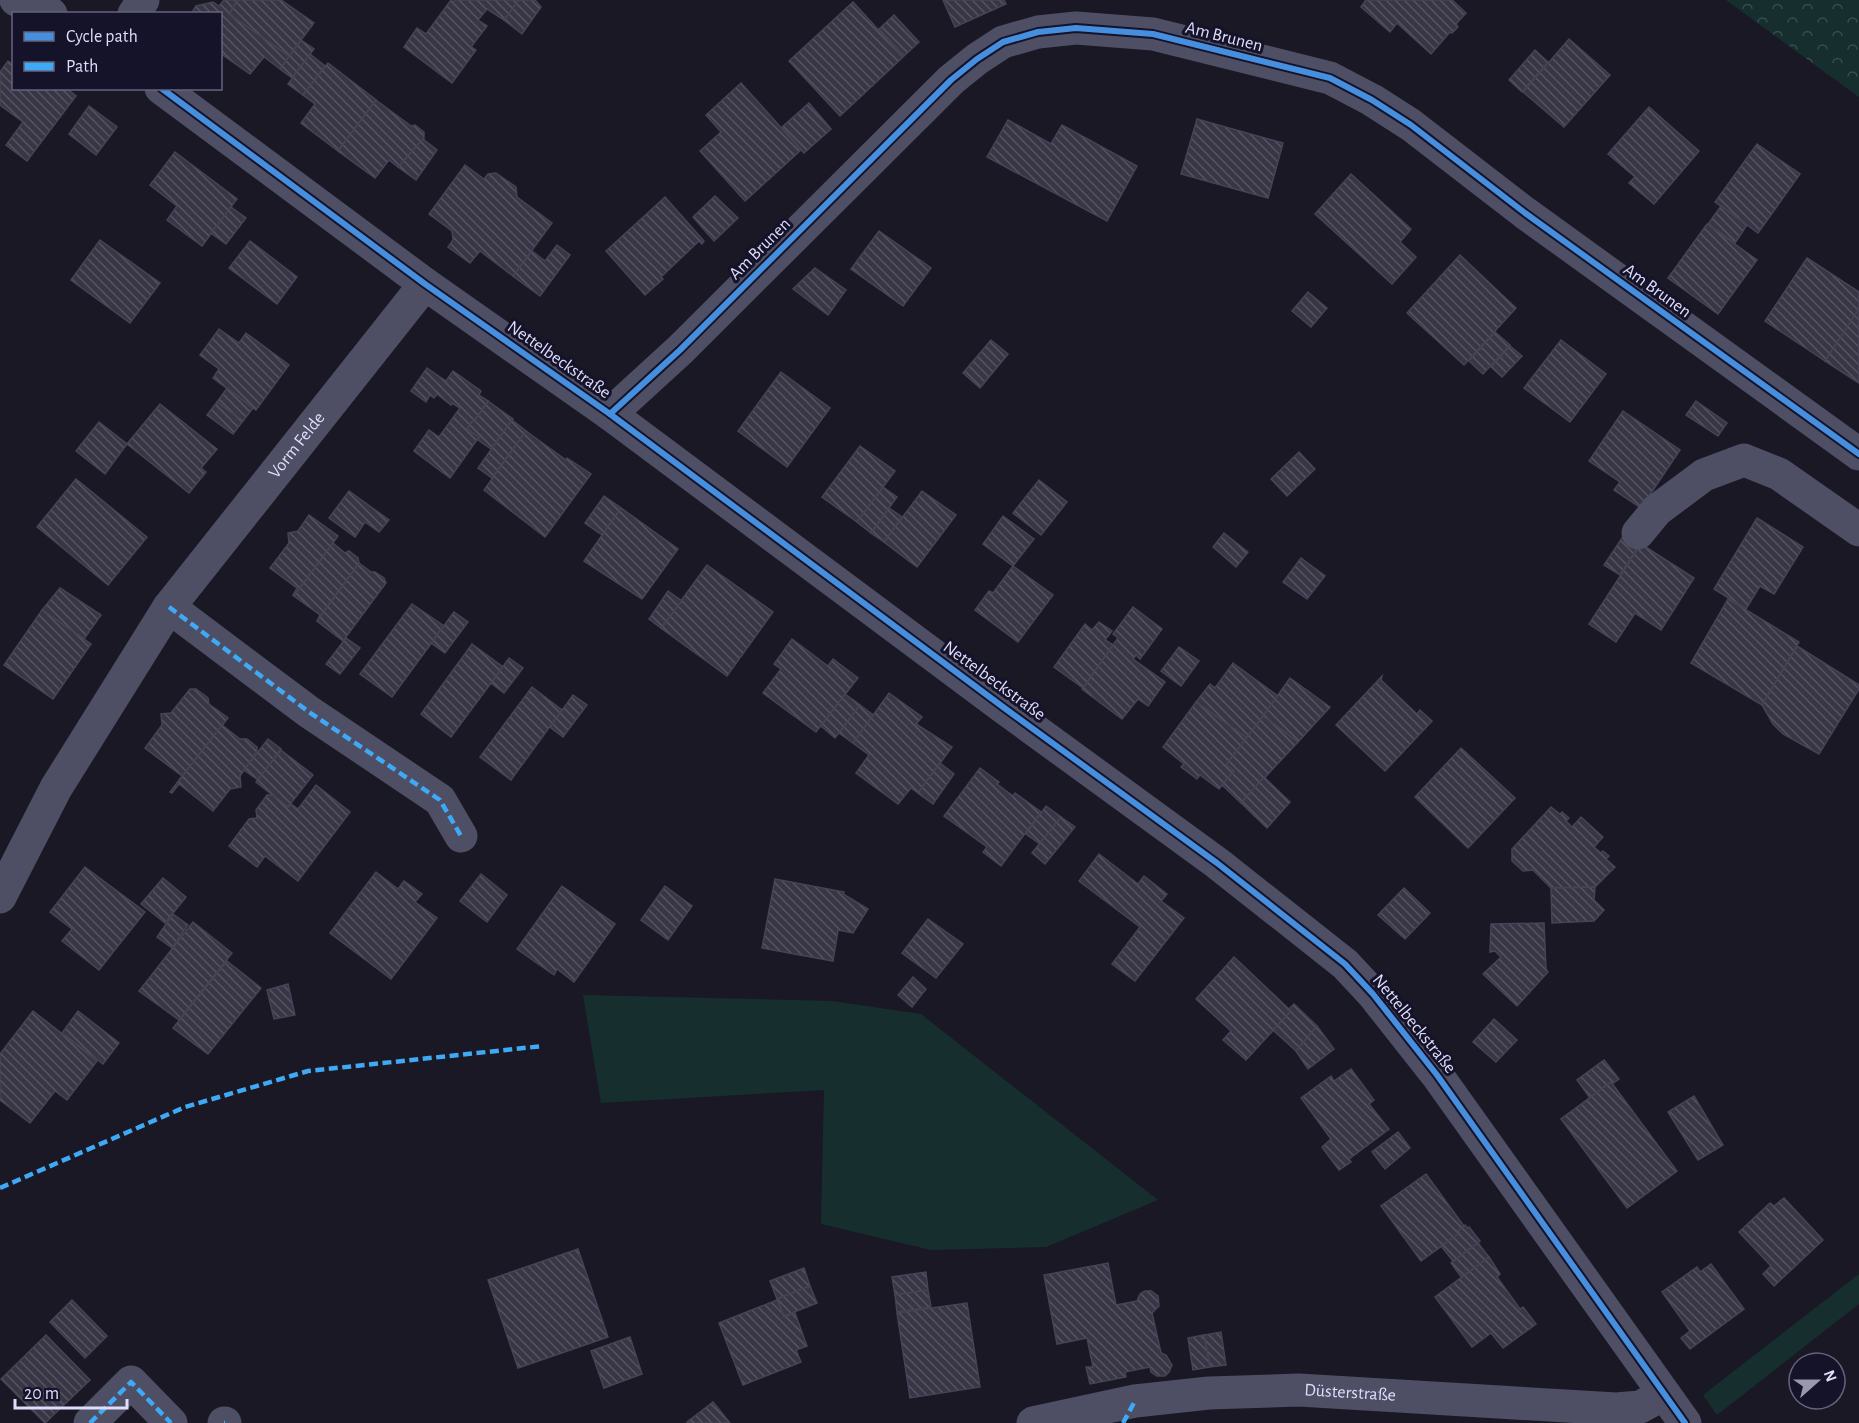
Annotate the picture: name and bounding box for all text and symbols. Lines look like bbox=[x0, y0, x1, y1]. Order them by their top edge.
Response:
legend bbox=[12, 12, 222, 90]
street label: Am Brunen bbox=[1184, 19, 1264, 55]
text: Cycle path bbox=[66, 28, 138, 46]
text: Path bbox=[66, 58, 98, 76]
street label: Am Brunen bbox=[726, 215, 794, 283]
street label: Am Brunen bbox=[1620, 261, 1694, 321]
street label: Nettelbeckstraße bbox=[504, 318, 614, 402]
street label: Vorm Felde bbox=[265, 409, 329, 482]
street label: Nettelbeckstraße bbox=[940, 638, 1048, 724]
street label: Nettelbeckstraße bbox=[1369, 971, 1459, 1077]
north arrow bbox=[1787, 1351, 1847, 1411]
text: N bbox=[1821, 1368, 1840, 1384]
scale bar bbox=[15, 1372, 128, 1410]
street label: Düsterstraße bbox=[1304, 1381, 1396, 1405]
text: 20 m bbox=[24, 1385, 59, 1403]

